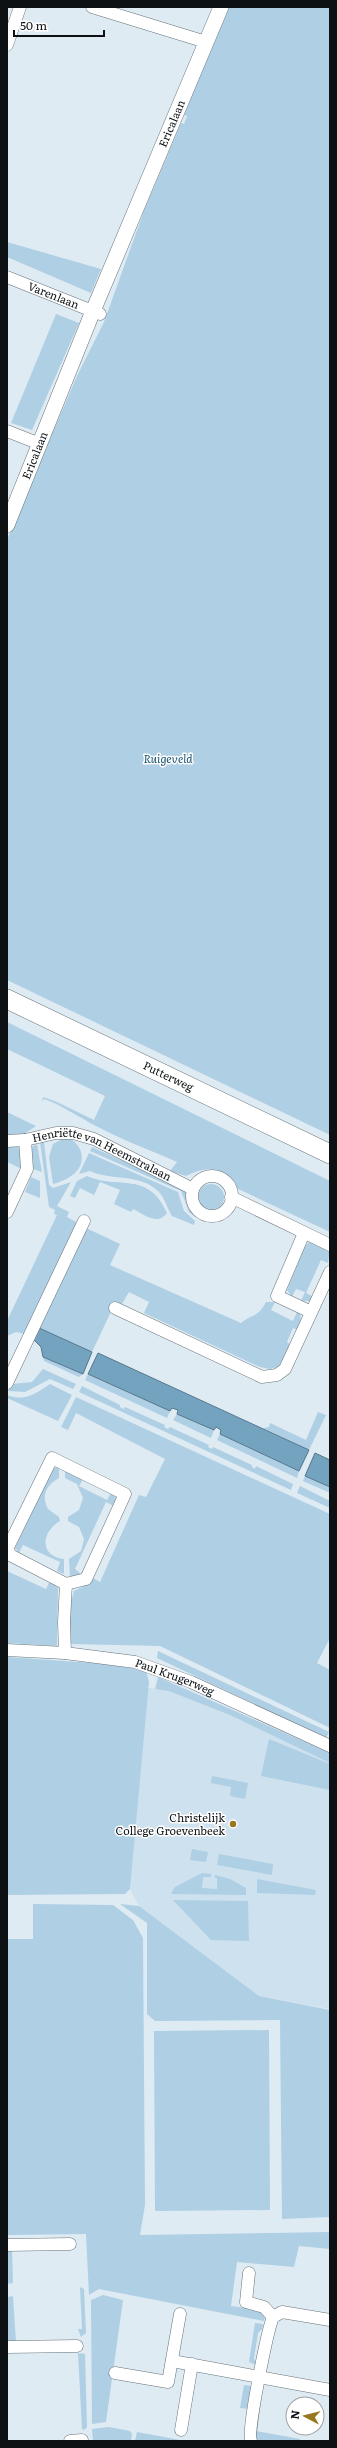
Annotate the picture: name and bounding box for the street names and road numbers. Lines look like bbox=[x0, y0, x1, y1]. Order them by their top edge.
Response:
street label: Ericalaan bbox=[154, 97, 188, 149]
street label: Varenlaan bbox=[26, 277, 82, 312]
street label: Ericalaan bbox=[17, 429, 51, 481]
street label: Putterweg bbox=[141, 1057, 197, 1095]
street label: Henriëtte van Heemstralaan bbox=[30, 1124, 175, 1184]
street label: Paul Krugerweg bbox=[133, 1654, 218, 1699]

